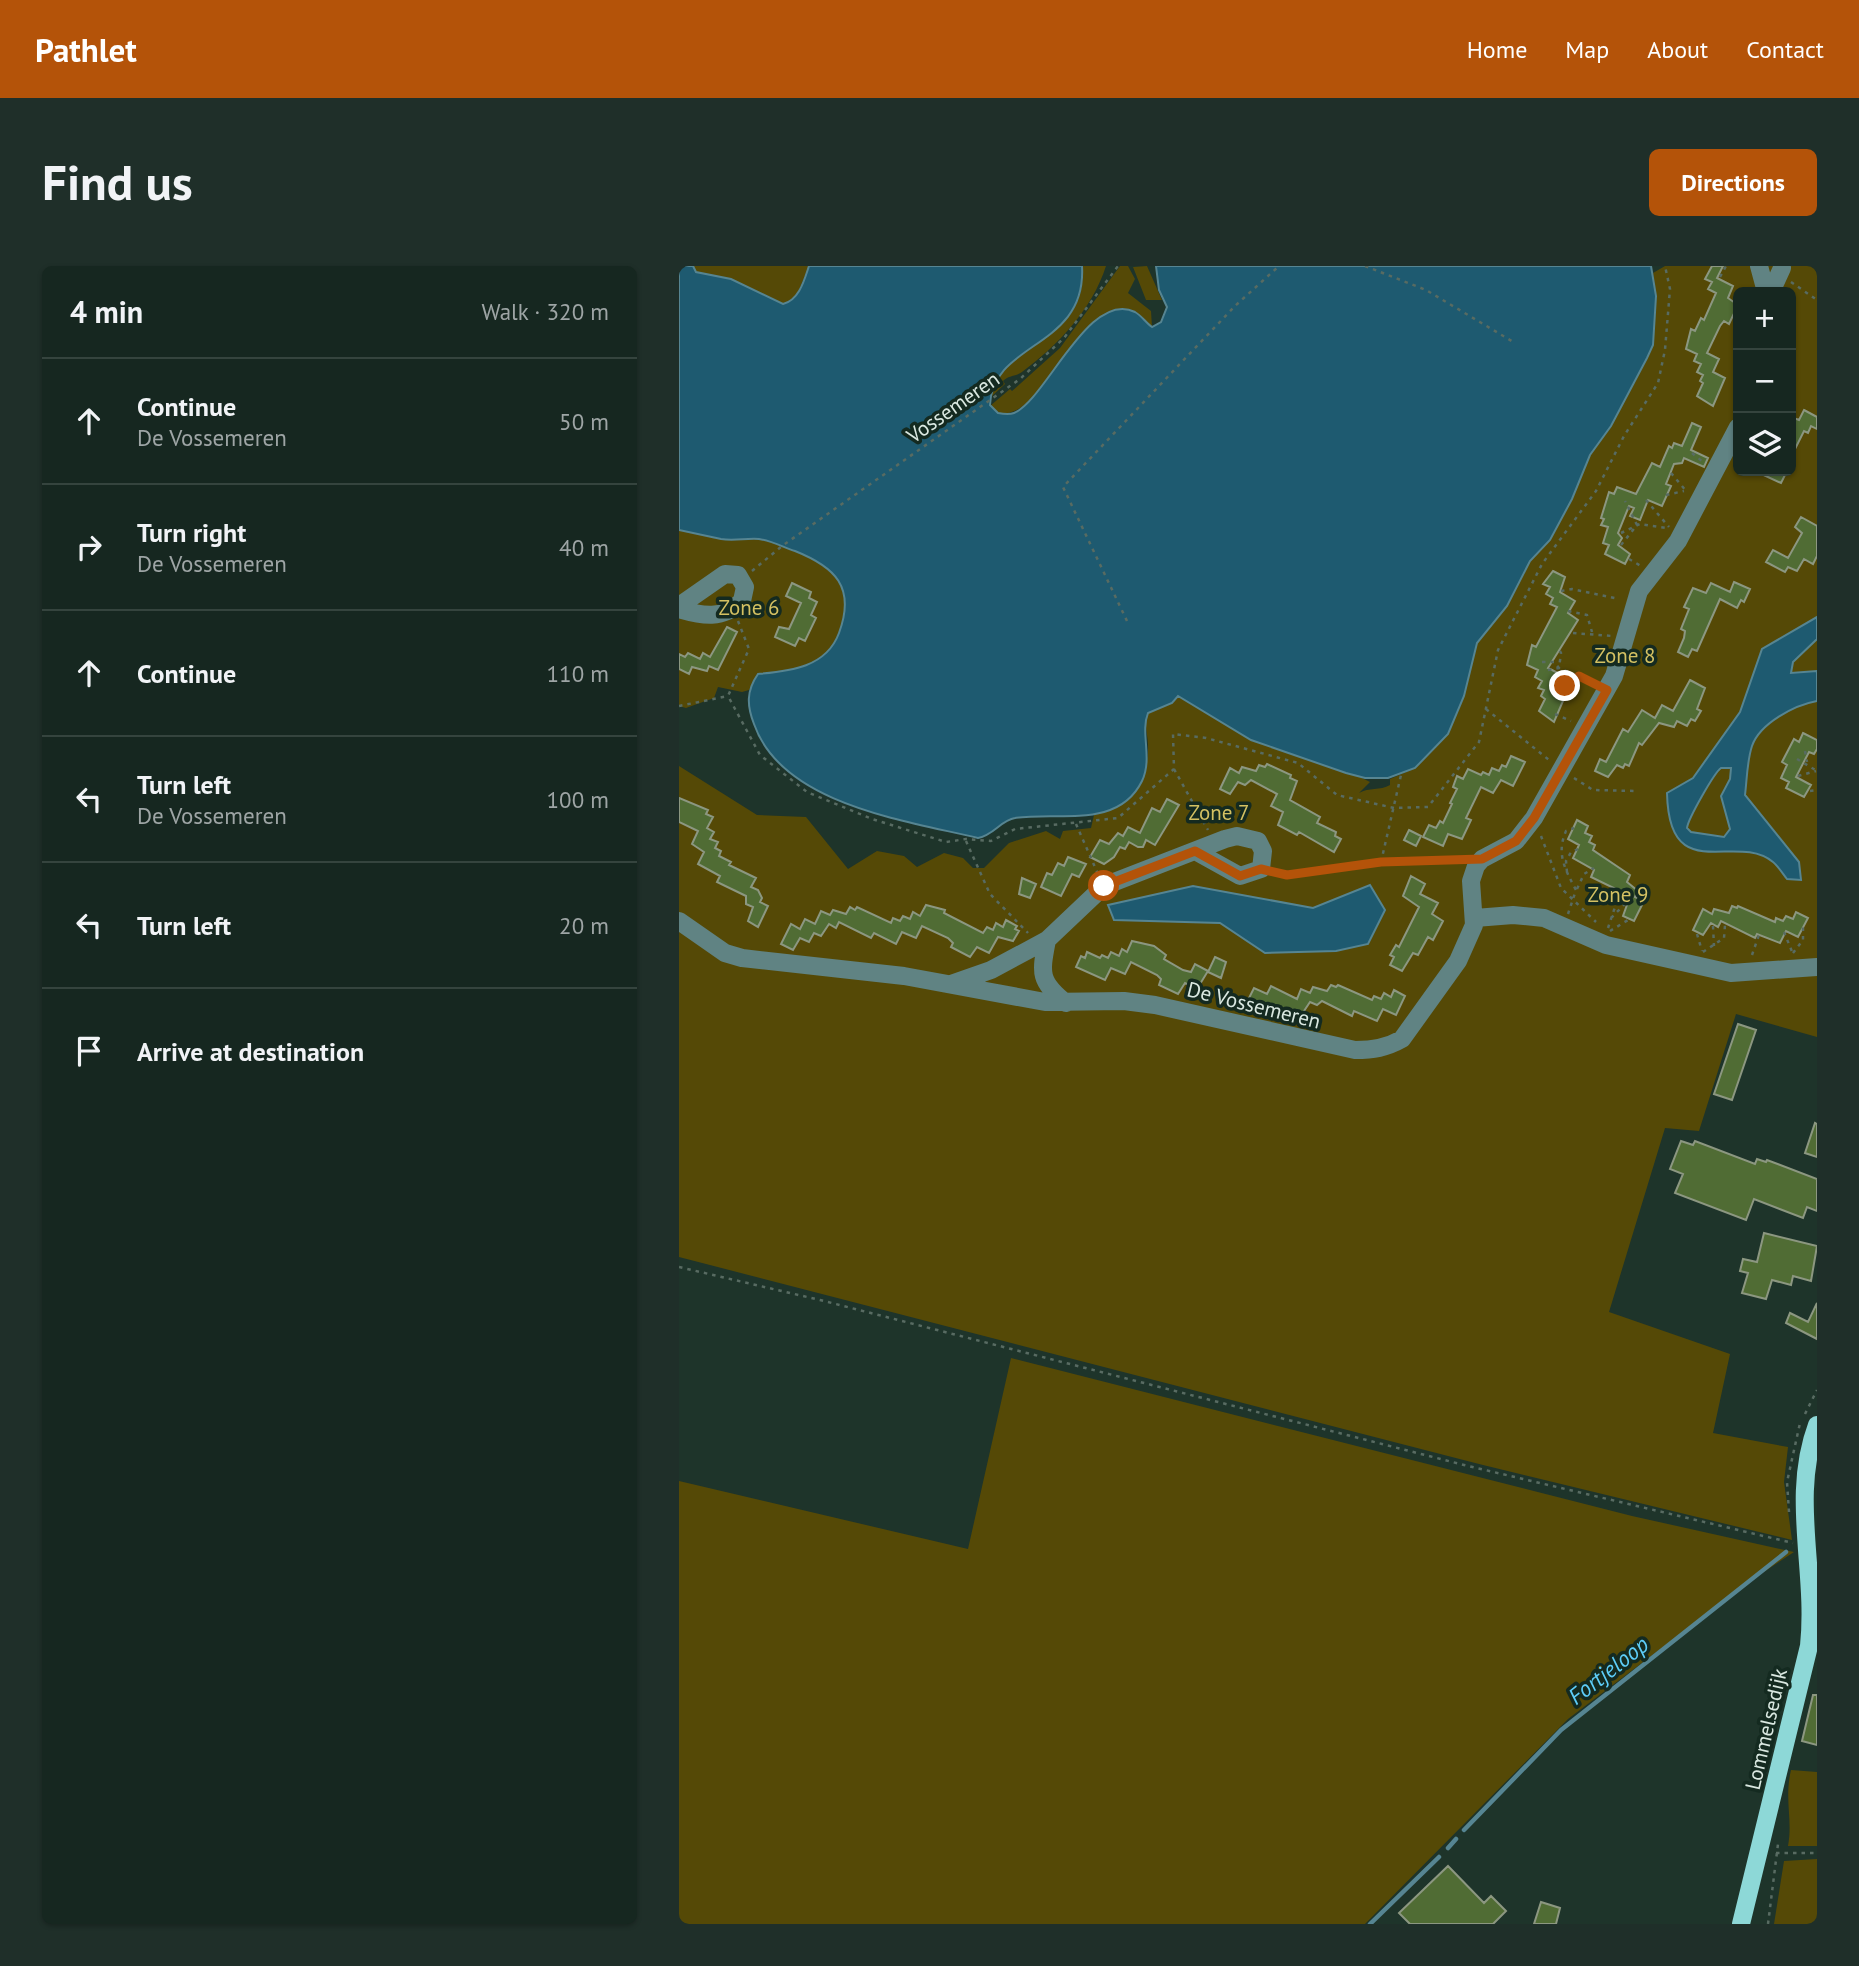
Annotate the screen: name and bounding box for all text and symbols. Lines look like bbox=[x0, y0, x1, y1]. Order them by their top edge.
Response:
text: Pathlet bbox=[35, 28, 137, 71]
text: Home bbox=[1467, 34, 1527, 65]
text: Map bbox=[1565, 34, 1609, 65]
text: About bbox=[1647, 34, 1708, 65]
text: Contact bbox=[1746, 34, 1824, 65]
button: Directions bbox=[1649, 149, 1817, 216]
text: Find us bbox=[42, 150, 193, 214]
map controls bbox=[1733, 287, 1796, 476]
button: + bbox=[1733, 287, 1796, 350]
text: 4 min bbox=[70, 292, 143, 331]
text: Walk · 320 m bbox=[482, 297, 609, 326]
button: − bbox=[1733, 350, 1796, 413]
street label: Vossemeren bbox=[900, 365, 1005, 449]
text: Continue bbox=[137, 390, 236, 423]
icon: ahead bbox=[70, 402, 108, 440]
text: 50 m bbox=[559, 407, 609, 436]
button: layers bbox=[1733, 413, 1796, 476]
text: De Vossemeren bbox=[137, 423, 287, 452]
text: Turn right bbox=[137, 516, 246, 549]
icon: right bbox=[70, 528, 108, 566]
text: 40 m bbox=[559, 533, 609, 562]
text: De Vossemeren bbox=[137, 549, 287, 578]
park label: Zone 6 bbox=[719, 594, 779, 621]
park label: Zone 8 bbox=[1595, 642, 1655, 669]
icon: ahead bbox=[70, 654, 108, 692]
text: Continue bbox=[137, 657, 236, 690]
text: 110 m bbox=[547, 659, 609, 688]
route end bbox=[1549, 670, 1580, 701]
text: Turn left bbox=[137, 768, 231, 801]
icon: left bbox=[70, 780, 108, 818]
text: 100 m bbox=[547, 785, 609, 814]
park label: Zone 7 bbox=[1189, 799, 1249, 826]
text: De Vossemeren bbox=[137, 801, 287, 830]
route start bbox=[1088, 870, 1119, 901]
park label: Zone 9 bbox=[1588, 881, 1648, 908]
icon: left bbox=[70, 906, 108, 944]
text: Turn left bbox=[137, 909, 231, 942]
text: 20 m bbox=[559, 911, 609, 940]
street label: De Vossemeren bbox=[1184, 975, 1324, 1035]
icon: arrive bbox=[70, 1032, 108, 1070]
text: Arrive at destination bbox=[137, 1035, 364, 1068]
water label: Fortjeloop bbox=[1562, 1629, 1654, 1711]
street label: Lommelsedijk bbox=[1739, 1666, 1793, 1792]

